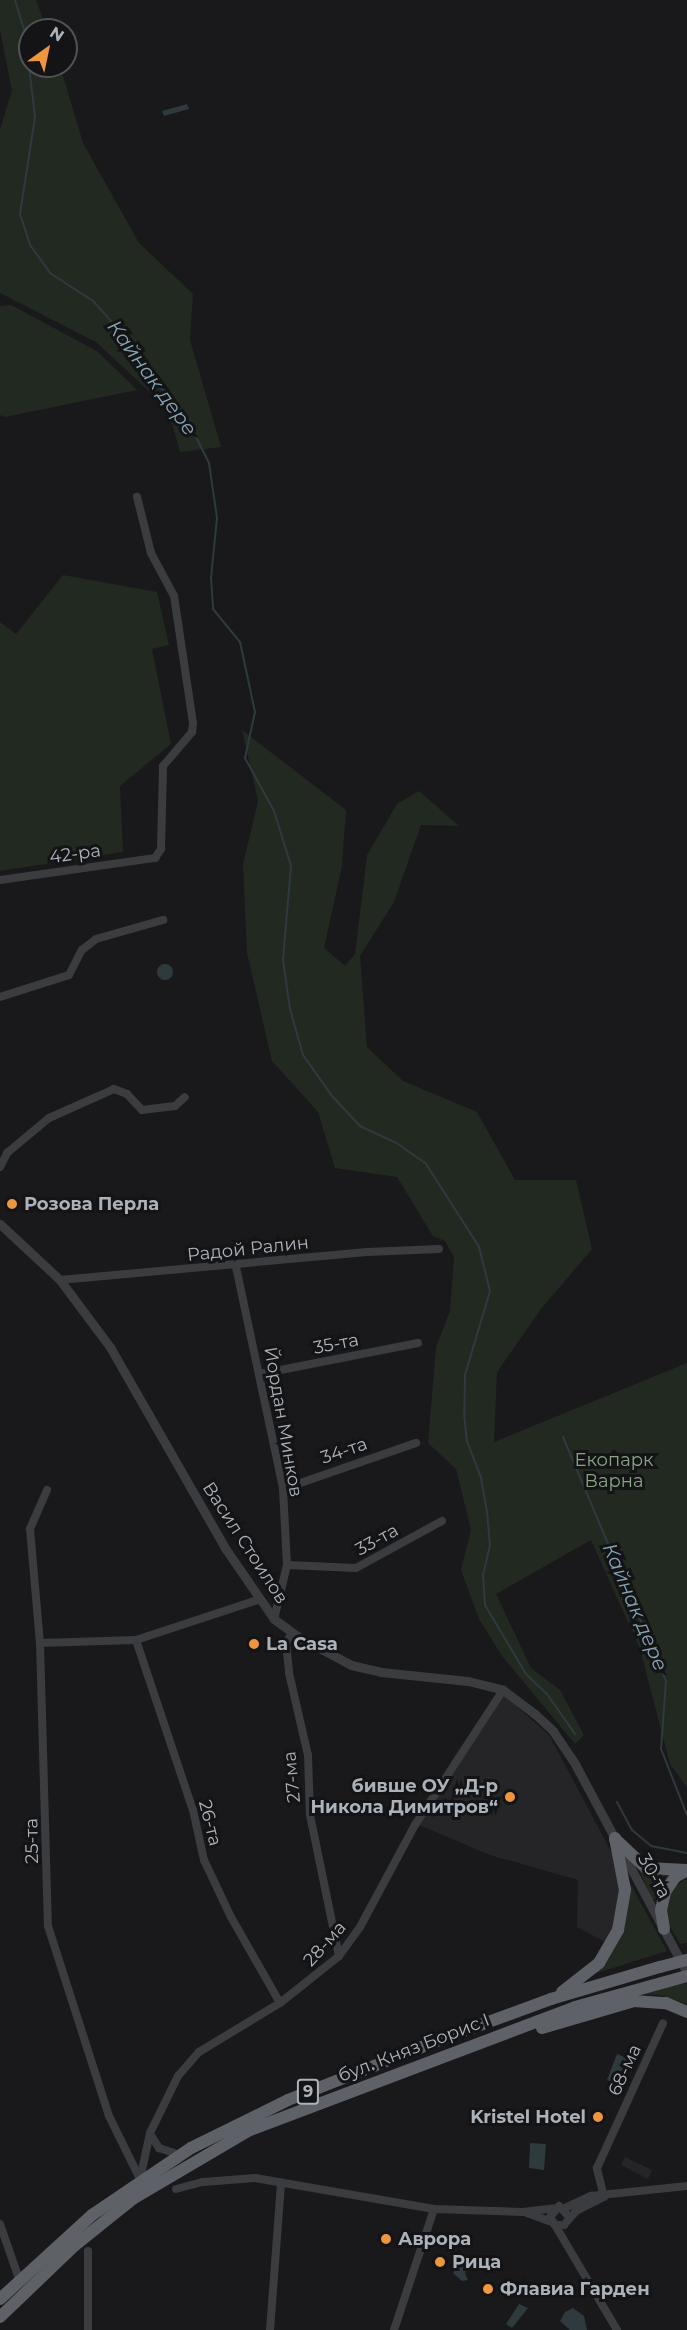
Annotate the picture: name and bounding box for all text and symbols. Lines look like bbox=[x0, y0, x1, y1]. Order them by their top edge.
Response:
north arrow bbox=[18, 18, 78, 78]
text: N bbox=[46, 23, 68, 46]
water label: Кайнак дере bbox=[102, 316, 202, 440]
street label: 42-ра bbox=[48, 840, 102, 868]
place label: Розова Перла bbox=[24, 1193, 159, 1215]
marker: Розова Перла bbox=[5, 1197, 19, 1211]
street label: Радой Ралин bbox=[186, 1232, 310, 1266]
street label: 35-та bbox=[312, 1329, 360, 1359]
street label: Йордан Минков bbox=[259, 1345, 307, 1499]
street label: 34-та bbox=[318, 1433, 370, 1469]
park label: Екопарк Варна bbox=[575, 1450, 653, 1492]
street label: Васил Стоилов bbox=[198, 1478, 292, 1608]
street label: 33-та bbox=[352, 1519, 402, 1561]
water label: Кайнак дере bbox=[597, 1539, 673, 1675]
place label: La Casa bbox=[266, 1633, 338, 1655]
marker: La Casa bbox=[247, 1637, 261, 1651]
street label: 27-ма bbox=[279, 1750, 305, 1804]
place label: бивше ОУ „Д-р Никола Димитров“ bbox=[310, 1776, 498, 1818]
marker: бивше ОУ „Д-р Никола Димитров“ bbox=[503, 1790, 517, 1804]
street label: 26-та bbox=[194, 1798, 226, 1848]
street label: 25-та bbox=[21, 1818, 43, 1864]
street label: 30-та bbox=[633, 1850, 675, 1902]
street label: 28-ма bbox=[299, 1917, 351, 1971]
street label: бул. Княз Борис I bbox=[335, 2009, 493, 2087]
street label: 68-ма bbox=[604, 2041, 646, 2099]
road number: 9 bbox=[296, 2079, 320, 2105]
place label: Kristel Hotel bbox=[470, 2106, 586, 2128]
marker: Kristel Hotel bbox=[591, 2110, 605, 2124]
place label: Аврора bbox=[398, 2228, 471, 2250]
marker: Аврора bbox=[379, 2232, 393, 2246]
place label: Рица bbox=[452, 2251, 501, 2273]
marker: Рица bbox=[433, 2255, 447, 2269]
place label: Флавиа Гарден bbox=[500, 2278, 650, 2300]
marker: Флавиа Гарден bbox=[481, 2282, 495, 2296]

